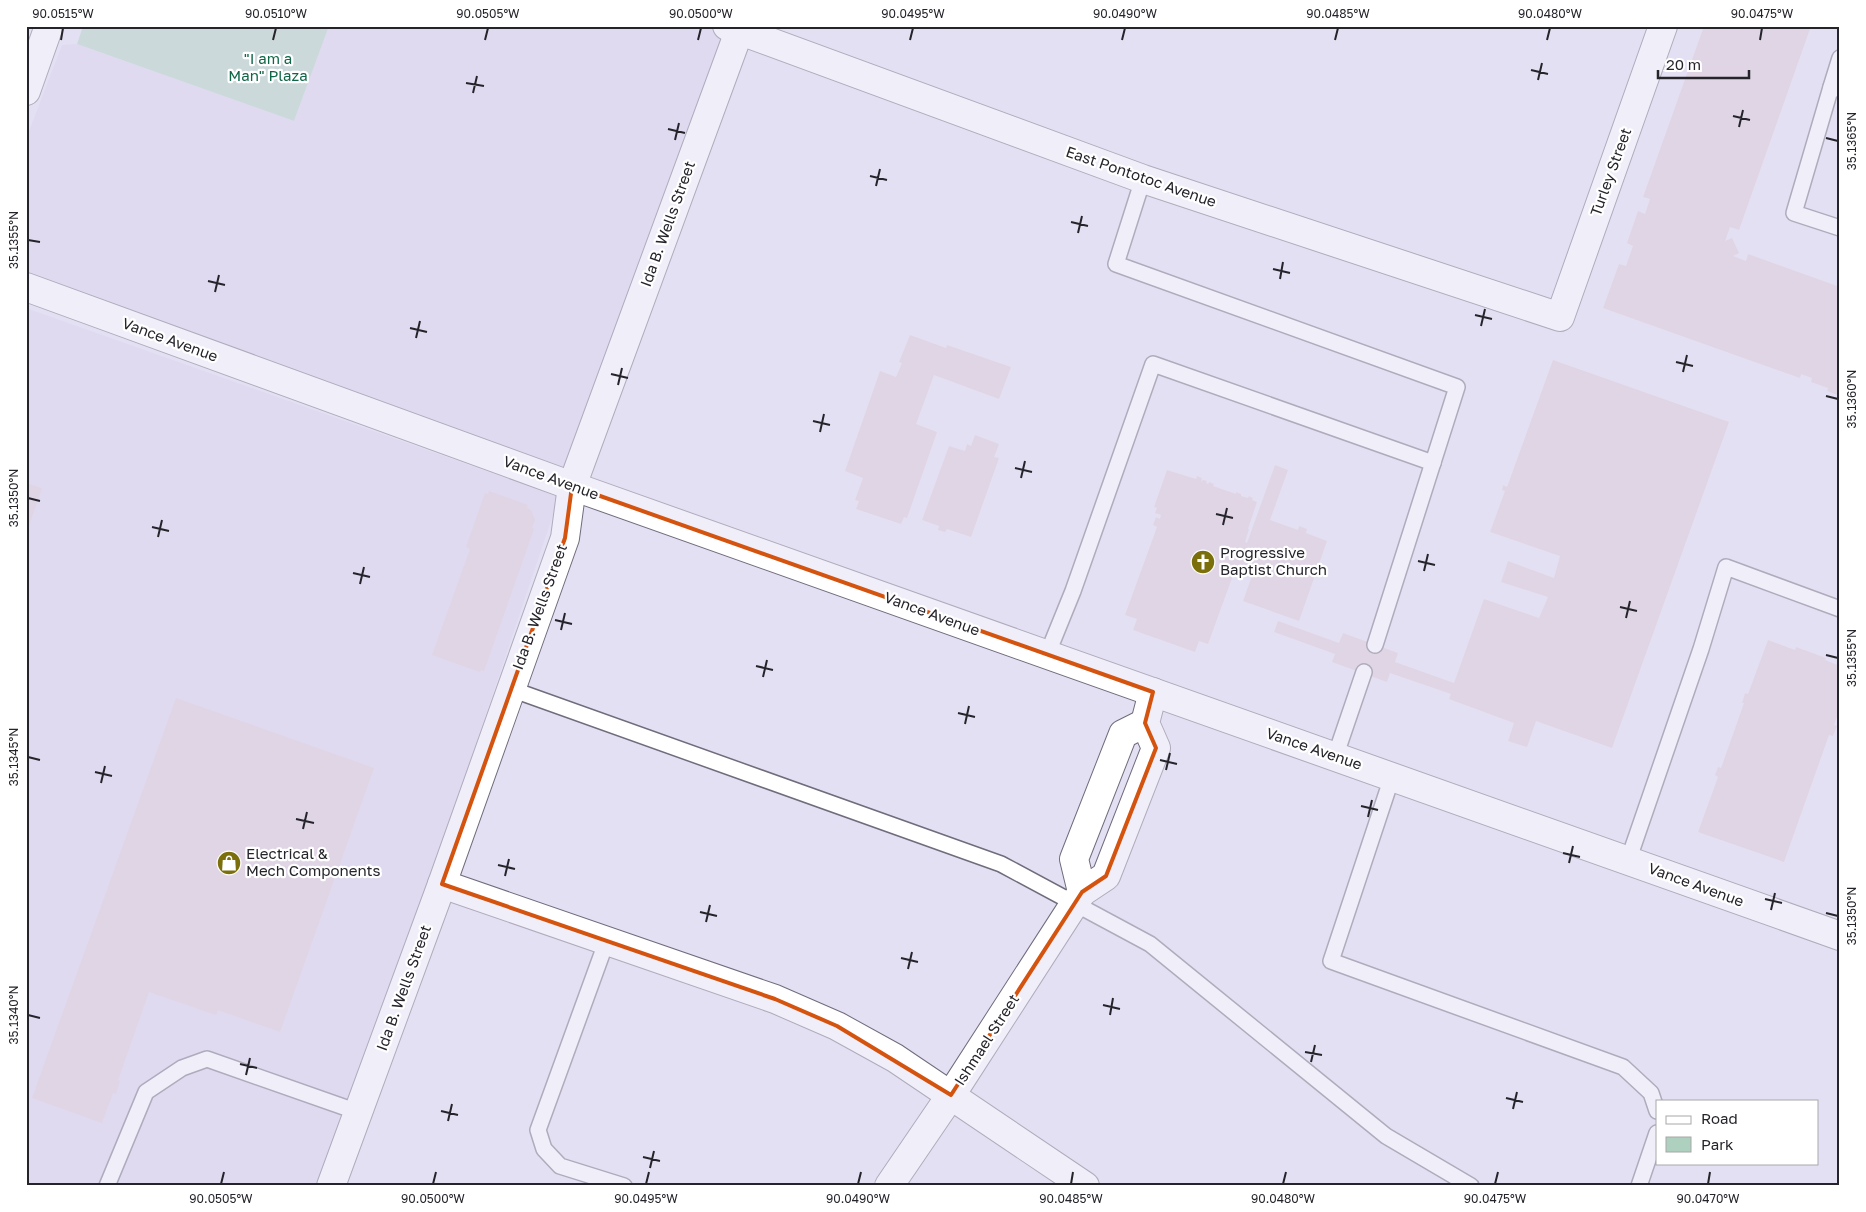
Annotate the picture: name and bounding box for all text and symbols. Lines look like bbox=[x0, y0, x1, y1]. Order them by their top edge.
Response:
text: 90.0515°W bbox=[32, 6, 94, 21]
text: 90.0510°W bbox=[245, 6, 308, 21]
text: 90.0505°W bbox=[456, 6, 520, 21]
text: 90.0500°W bbox=[669, 6, 733, 21]
text: 90.0495°W bbox=[881, 6, 945, 21]
text: 90.0490°W bbox=[1093, 6, 1157, 21]
text: 90.0485°W bbox=[1306, 6, 1370, 21]
text: 90.0480°W bbox=[1518, 6, 1582, 21]
text: 90.0475°W bbox=[1731, 6, 1794, 21]
scale bar bbox=[1658, 48, 1750, 80]
park label: "I am a Man" Plaza bbox=[228, 49, 308, 84]
text: 20 m bbox=[1666, 55, 1701, 73]
text: 35.1365°N bbox=[1844, 112, 1859, 170]
street label: Turley Street bbox=[1586, 125, 1634, 218]
street label: East Pontotoc Avenue bbox=[1064, 142, 1219, 210]
street label: Ida B. Wells Street bbox=[636, 158, 698, 289]
text: 35.1355°N bbox=[6, 211, 21, 269]
street label: Vance Avenue bbox=[120, 313, 221, 365]
text: 35.1360°N bbox=[1844, 370, 1859, 428]
street label: Vance Avenue bbox=[501, 451, 602, 503]
text: 35.1350°N bbox=[6, 469, 21, 527]
street label: Ida B. Wells Street bbox=[508, 541, 570, 672]
place label: Progressive Baptist Church bbox=[1220, 543, 1327, 578]
church icon: Progressive Baptist Church bbox=[1190, 549, 1216, 575]
street label: Vance Avenue bbox=[882, 587, 983, 639]
text: 35.1355°N bbox=[1844, 629, 1859, 687]
street label: Vance Avenue bbox=[1264, 723, 1365, 773]
text: 35.1345°N bbox=[6, 728, 21, 786]
place label: Electrical & Mech Components bbox=[246, 844, 380, 879]
shop icon: Electrical & Mech Components bbox=[216, 850, 242, 876]
street label: Vance Avenue bbox=[1646, 858, 1747, 910]
text: 35.1350°N bbox=[1844, 887, 1859, 945]
street label: Ida B. Wells Street bbox=[372, 922, 434, 1053]
text: 35.1340°N bbox=[6, 986, 21, 1044]
street label: Ishmael Street bbox=[950, 990, 1022, 1089]
legend bbox=[1656, 1100, 1818, 1164]
text: Road bbox=[1701, 1109, 1738, 1127]
text: Park bbox=[1701, 1135, 1734, 1153]
text: 90.0505°W bbox=[189, 1191, 253, 1206]
text: 90.0500°W bbox=[401, 1191, 465, 1206]
text: 90.0495°W bbox=[614, 1191, 678, 1206]
text: 90.0490°W bbox=[826, 1191, 890, 1206]
text: 90.0485°W bbox=[1039, 1191, 1103, 1206]
text: 90.0480°W bbox=[1251, 1191, 1315, 1206]
text: 90.0475°W bbox=[1464, 1191, 1527, 1206]
text: 90.0470°W bbox=[1676, 1191, 1740, 1206]

